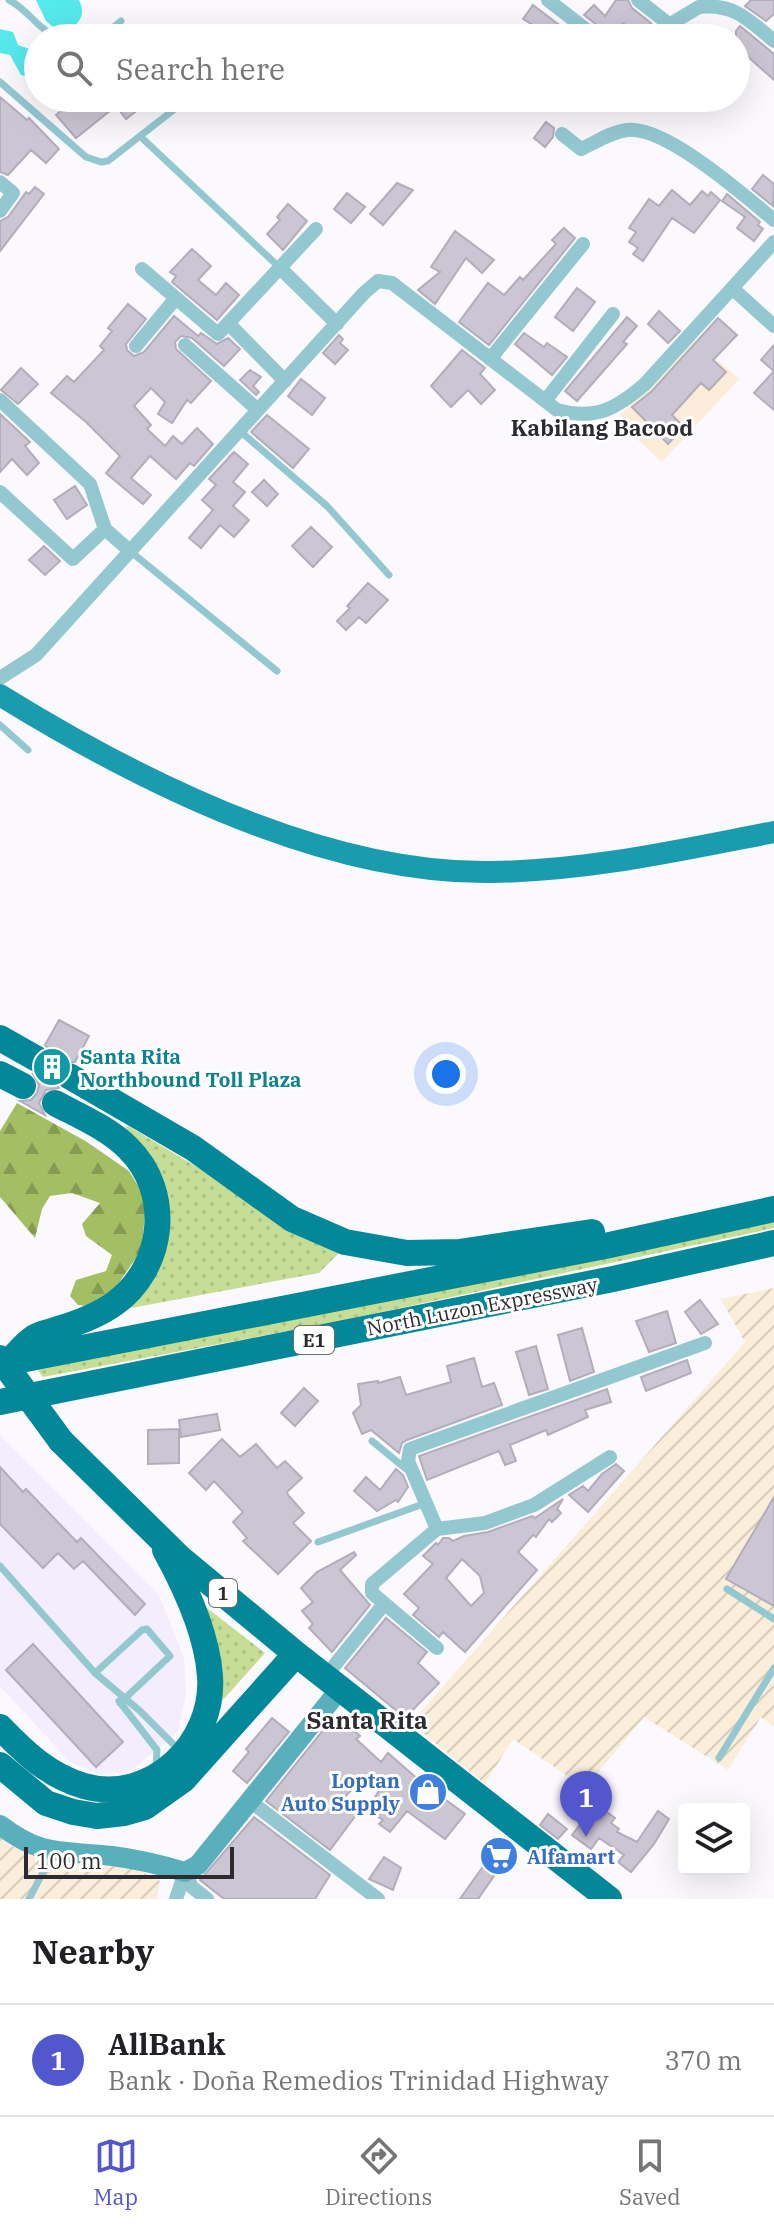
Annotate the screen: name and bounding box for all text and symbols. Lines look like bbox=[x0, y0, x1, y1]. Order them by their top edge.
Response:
search box bbox=[24, 24, 750, 112]
icon: search bbox=[52, 46, 96, 90]
text: Search here bbox=[116, 49, 285, 88]
district label: Kabilang Bacood bbox=[511, 413, 693, 442]
place label: Santa Rita Northbound Toll Plaza bbox=[80, 1043, 301, 1093]
building icon: Santa Rita Northbound Toll Plaza bbox=[31, 1046, 73, 1088]
your location bbox=[426, 1054, 466, 1094]
street label: North Luzon Expressway bbox=[364, 1270, 600, 1342]
road number: E1 bbox=[294, 1326, 334, 1354]
road number: 1 bbox=[209, 1579, 237, 1607]
district label: Santa Rita bbox=[306, 1704, 428, 1736]
place label: Loptan Auto Supply bbox=[281, 1767, 401, 1817]
shop icon: Loptan Auto Supply bbox=[407, 1771, 449, 1813]
pin: 1 bbox=[560, 1771, 612, 1837]
map controls bbox=[678, 1803, 750, 1875]
button: layers bbox=[678, 1803, 750, 1875]
supermarket icon: Alfamart bbox=[478, 1835, 520, 1877]
scale bar bbox=[24, 1843, 234, 1879]
place label: Alfamart bbox=[527, 1843, 615, 1870]
text: 100 m bbox=[36, 1846, 102, 1875]
text: Nearby bbox=[32, 1929, 154, 1973]
text: AllBank bbox=[108, 2024, 225, 2063]
text: 1 bbox=[50, 2043, 66, 2077]
text: 370 m bbox=[664, 2043, 742, 2077]
text: Bank · Doña Remedios Trinidad Highway bbox=[108, 2063, 609, 2097]
tab: Map bbox=[93, 2134, 138, 2211]
tab: Directions bbox=[325, 2134, 432, 2211]
tab: Saved bbox=[619, 2134, 681, 2211]

